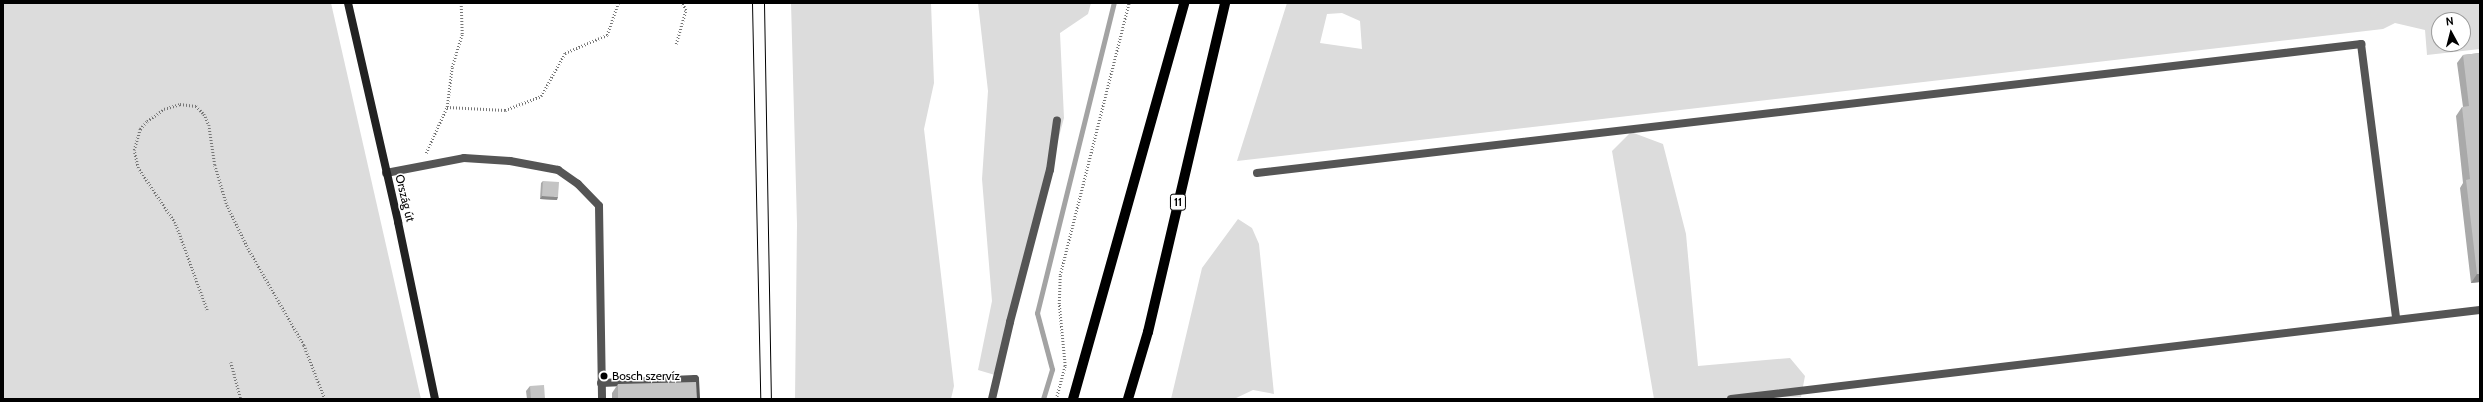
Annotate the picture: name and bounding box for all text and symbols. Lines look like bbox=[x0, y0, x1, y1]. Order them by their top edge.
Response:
north arrow bbox=[2431, 12, 2471, 52]
text: N bbox=[2445, 14, 2454, 29]
street label: Ország út bbox=[392, 173, 418, 223]
road number: 11 bbox=[1169, 193, 1187, 211]
place label: Bosch szervíz bbox=[612, 369, 680, 383]
marker: Bosch szervíz bbox=[599, 371, 609, 381]

